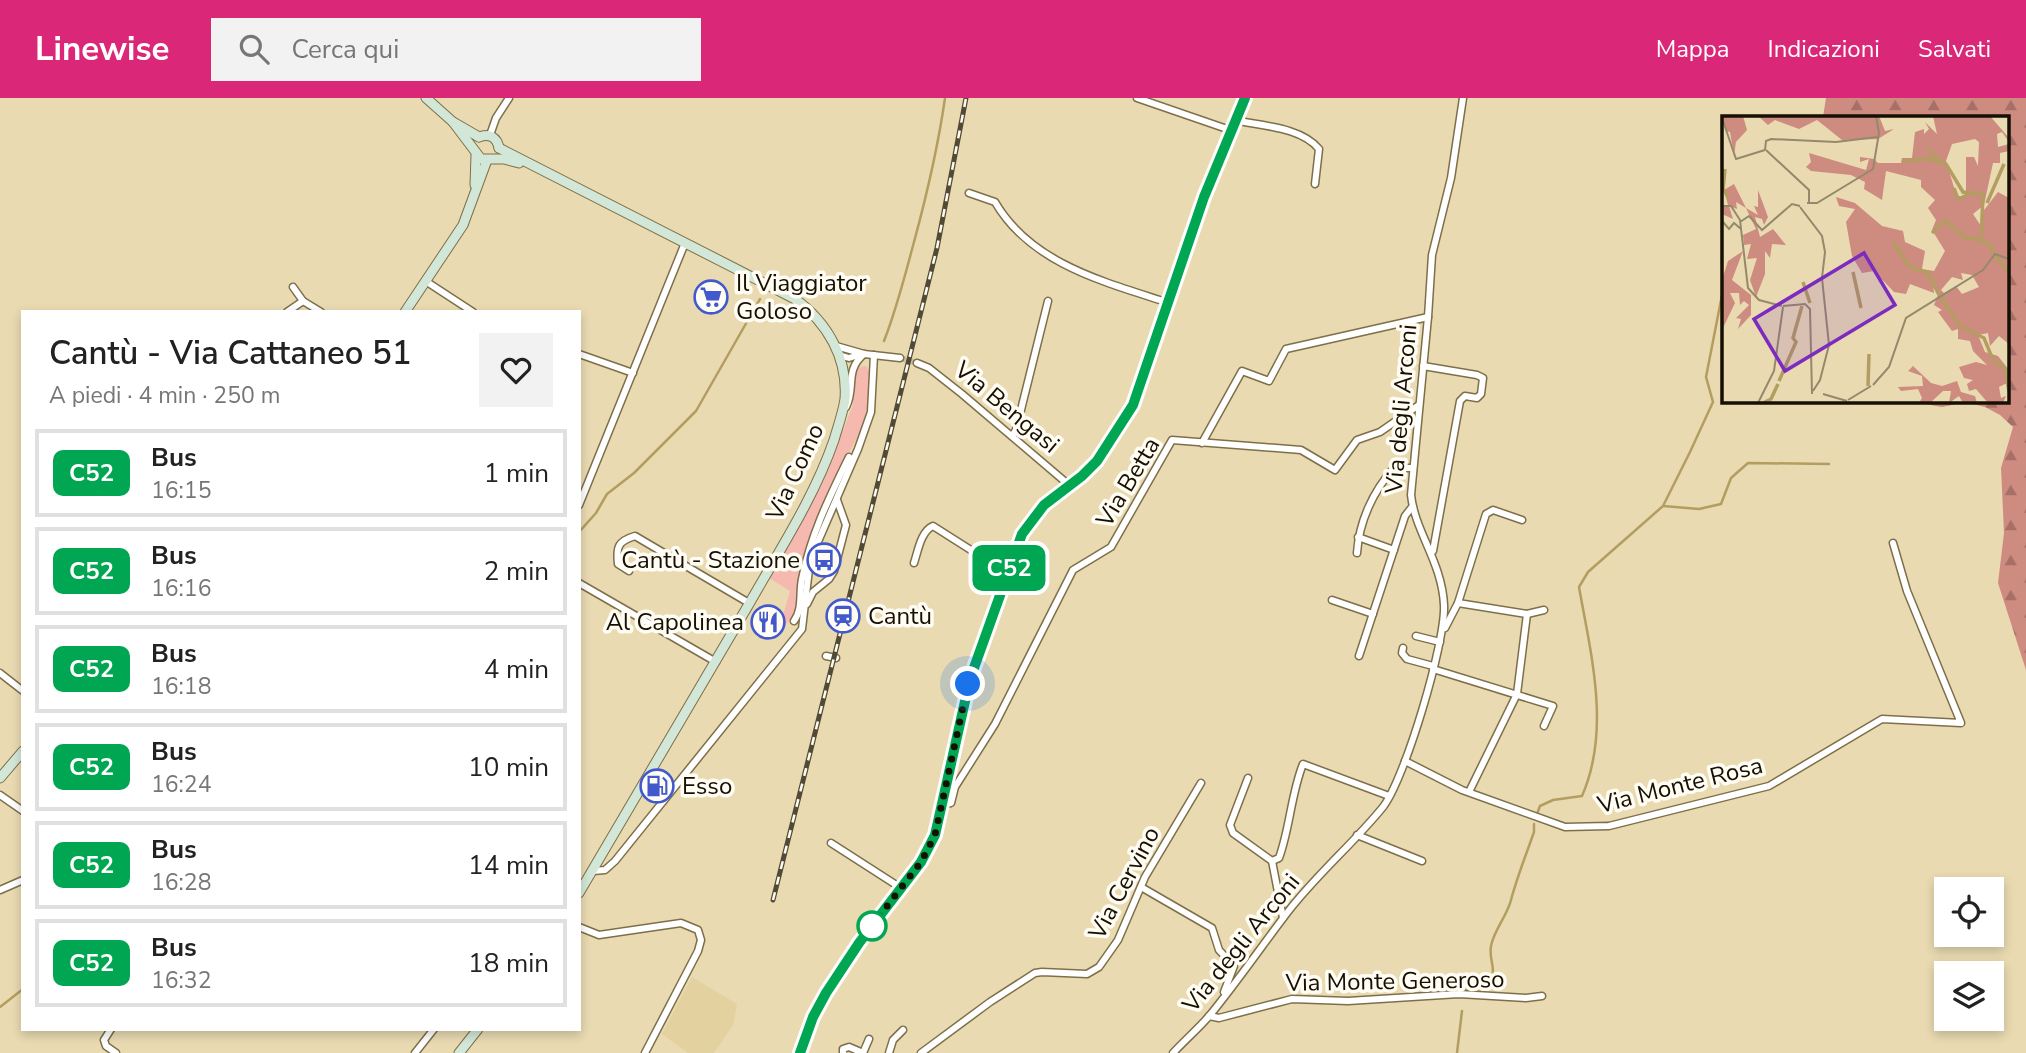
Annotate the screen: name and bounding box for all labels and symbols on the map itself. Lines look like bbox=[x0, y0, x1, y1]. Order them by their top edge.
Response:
inset map bbox=[1722, 116, 2008, 402]
place label: Il Viaggiator Goloso bbox=[736, 267, 867, 327]
supermarket icon: Il Viaggiator Goloso bbox=[692, 278, 730, 316]
street label: Via degli Arconi bbox=[1378, 323, 1424, 496]
street label: Via Bengasi bbox=[947, 353, 1066, 460]
street label: Via Como bbox=[758, 418, 831, 527]
street label: Via Betta bbox=[1088, 431, 1167, 534]
bus stop icon: Cantù - Stazione bbox=[805, 541, 843, 579]
place label: Cantù - Stazione bbox=[621, 544, 800, 576]
line badge: C52 bbox=[969, 545, 1049, 591]
station icon: Cantù bbox=[824, 597, 862, 635]
place label: Cantù bbox=[868, 600, 932, 632]
restaurant icon: Al Capolinea bbox=[749, 603, 787, 641]
place label: Al Capolinea bbox=[606, 606, 744, 638]
your location bbox=[950, 666, 985, 701]
street label: Via Monte Rosa bbox=[1593, 749, 1766, 821]
fuel station icon: Esso bbox=[638, 767, 676, 805]
place label: Esso bbox=[682, 770, 732, 802]
street label: Via Cervino bbox=[1080, 821, 1167, 946]
street label: Via degli Arconi bbox=[1174, 867, 1307, 1020]
unlabelled marker bbox=[857, 911, 887, 941]
street label: Via Monte Generoso bbox=[1284, 963, 1505, 999]

